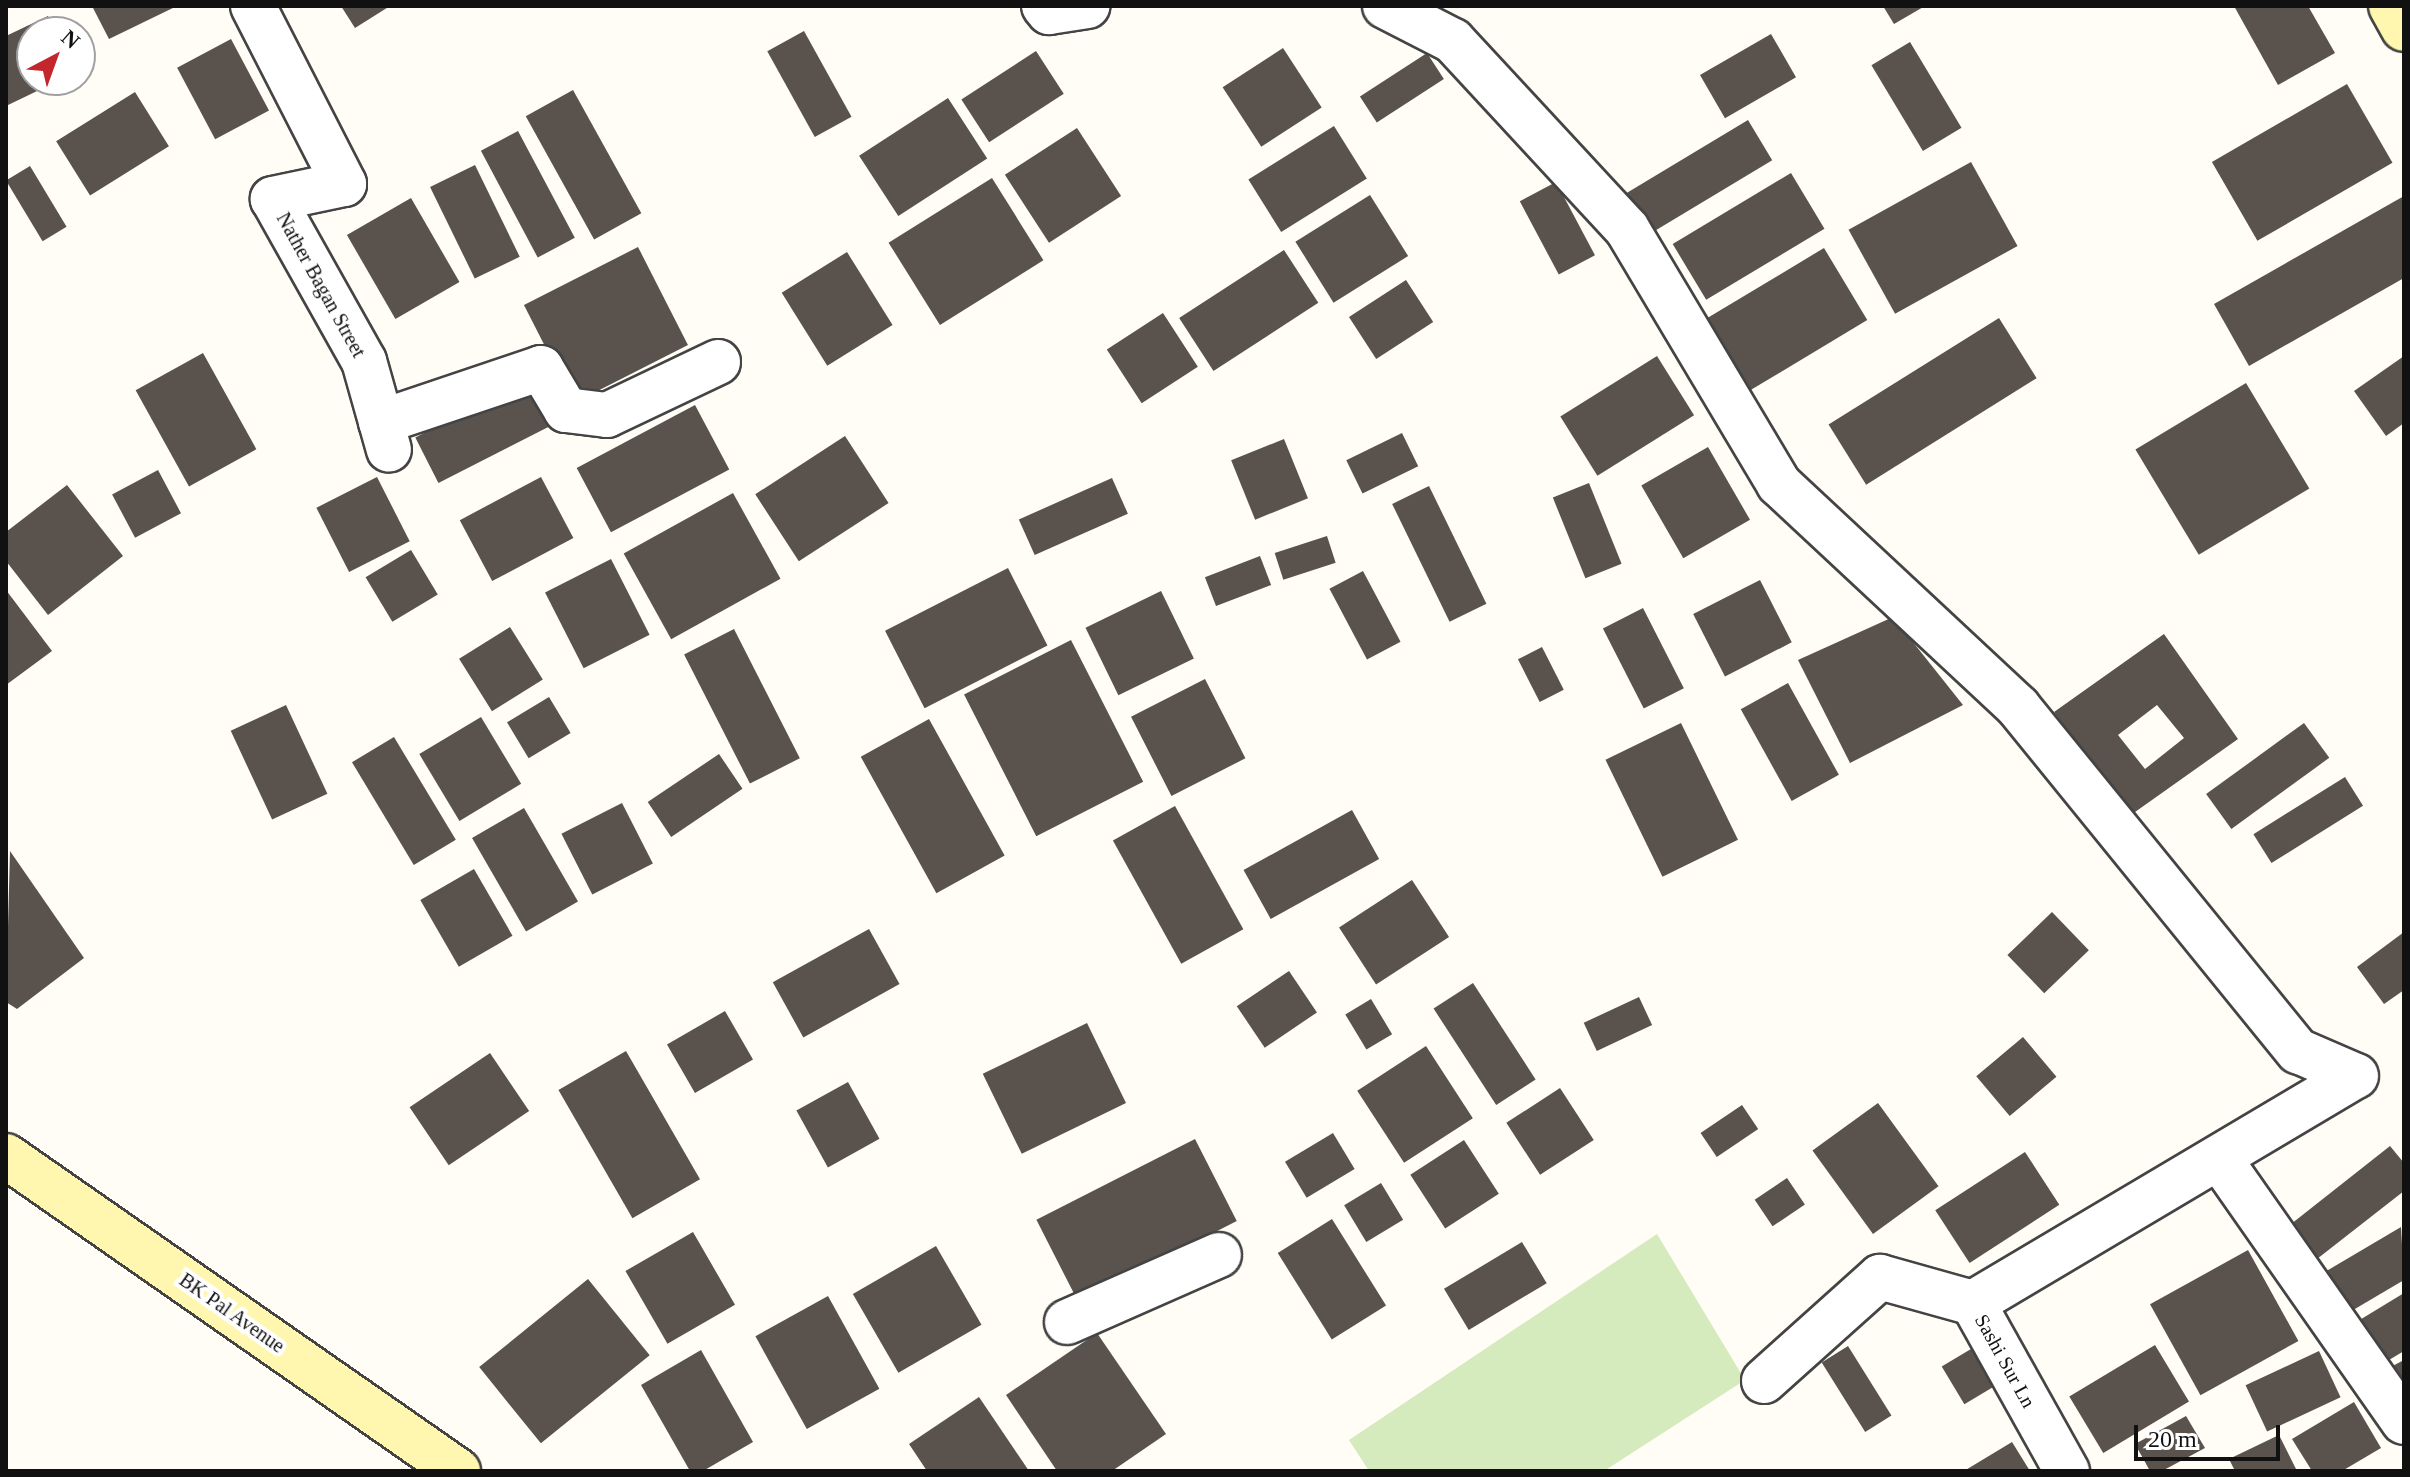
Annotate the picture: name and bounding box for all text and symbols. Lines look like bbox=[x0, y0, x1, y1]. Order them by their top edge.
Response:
north arrow bbox=[16, 16, 96, 96]
text: N bbox=[57, 24, 85, 54]
street label: Nather Bagan Street bbox=[271, 208, 371, 362]
street label: BK Pal Avenue bbox=[174, 1268, 290, 1358]
street label: Sashi Sur Ln bbox=[1969, 1310, 2041, 1412]
scale bar bbox=[2138, 1409, 2284, 1459]
text: 20 m bbox=[2148, 1426, 2197, 1452]

